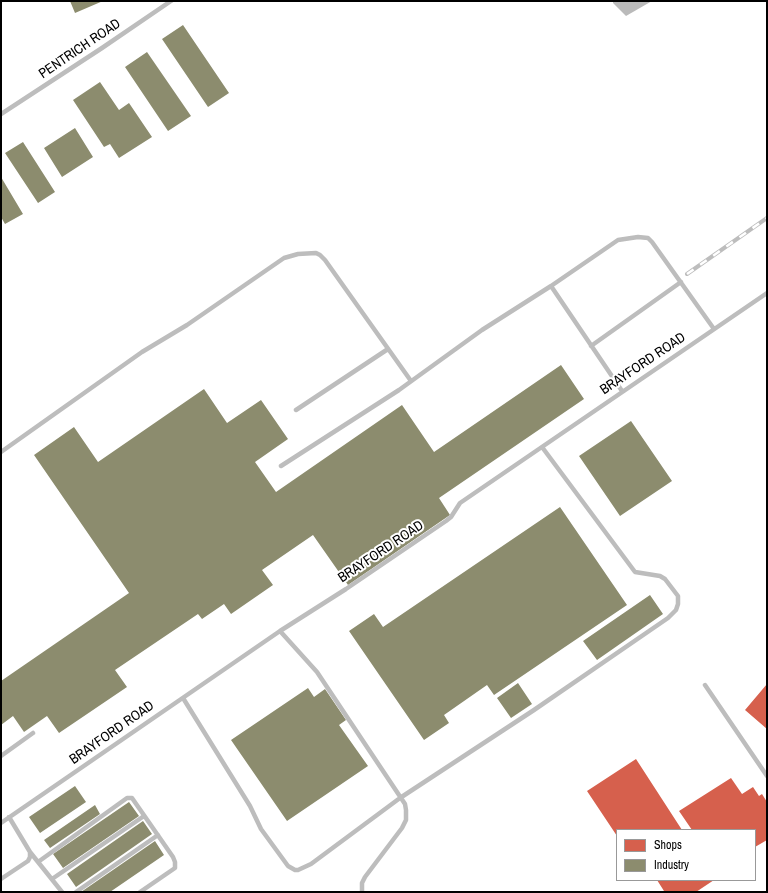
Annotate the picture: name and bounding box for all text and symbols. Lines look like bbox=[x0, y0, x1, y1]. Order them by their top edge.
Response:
street label: PENTRICH ROAD bbox=[36, 15, 124, 83]
street label: BRAYFORD ROAD bbox=[597, 329, 689, 399]
street label: BRAYFORD ROAD bbox=[335, 517, 427, 587]
street label: BRAYFORD ROAD bbox=[67, 698, 157, 768]
legend bbox=[616, 829, 756, 881]
text: Shops bbox=[654, 837, 682, 853]
text: Industry bbox=[654, 857, 689, 873]

